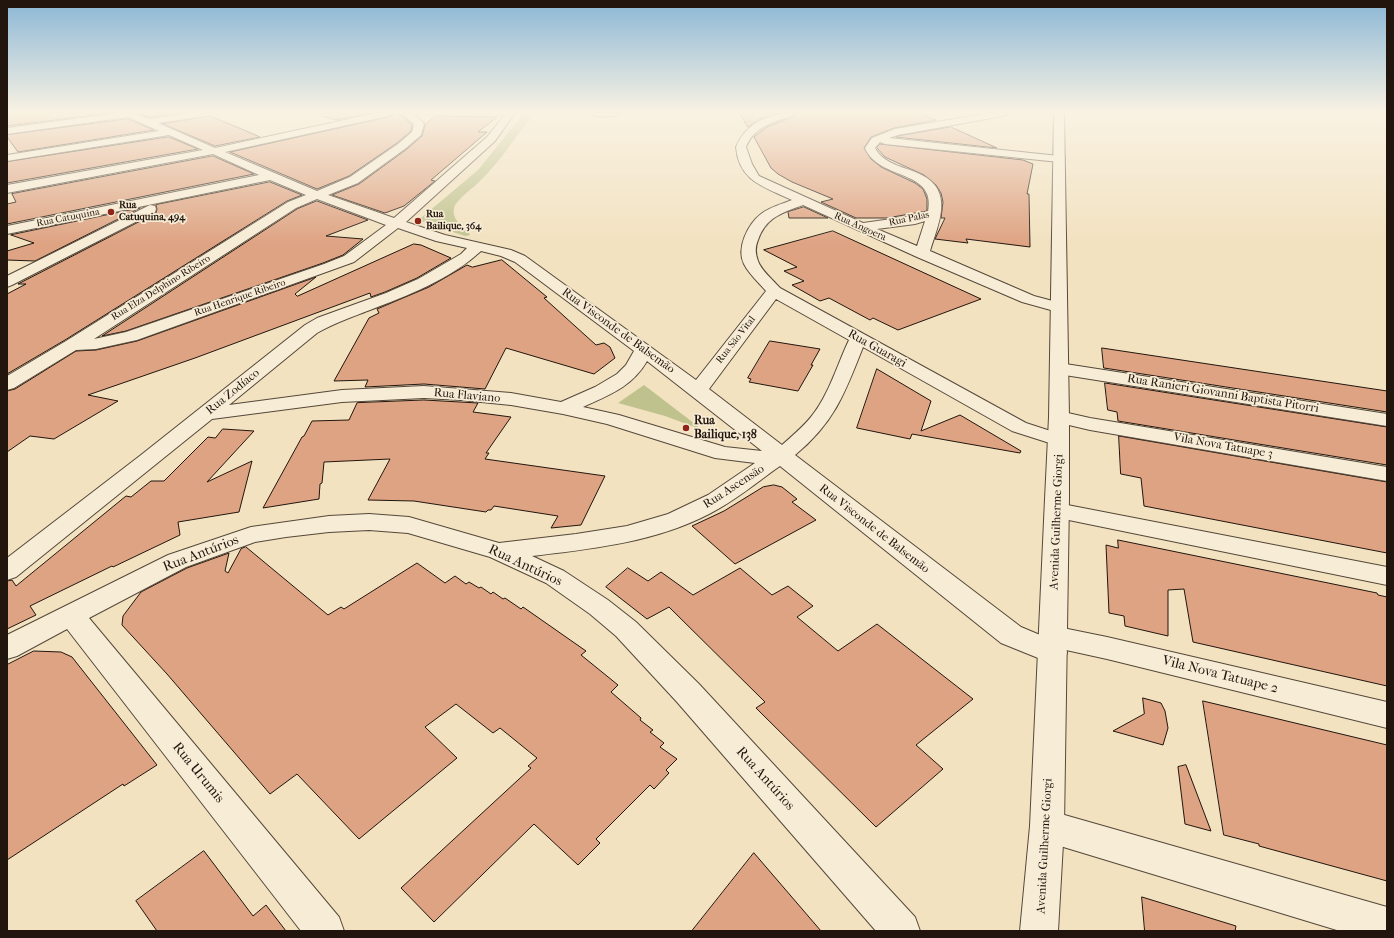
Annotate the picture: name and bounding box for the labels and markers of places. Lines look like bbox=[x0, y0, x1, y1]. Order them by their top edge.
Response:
place label: Rua Catuquina, 494 bbox=[119, 200, 185, 224]
marker: Rua Catuquina, 494 bbox=[106, 207, 116, 217]
place label: Rua Bailique, 364 bbox=[426, 209, 481, 232]
marker: Rua Bailique, 364 bbox=[413, 216, 423, 226]
place label: Rua Bailique, 138 bbox=[694, 414, 757, 442]
marker: Rua Bailique, 138 bbox=[681, 423, 691, 433]

